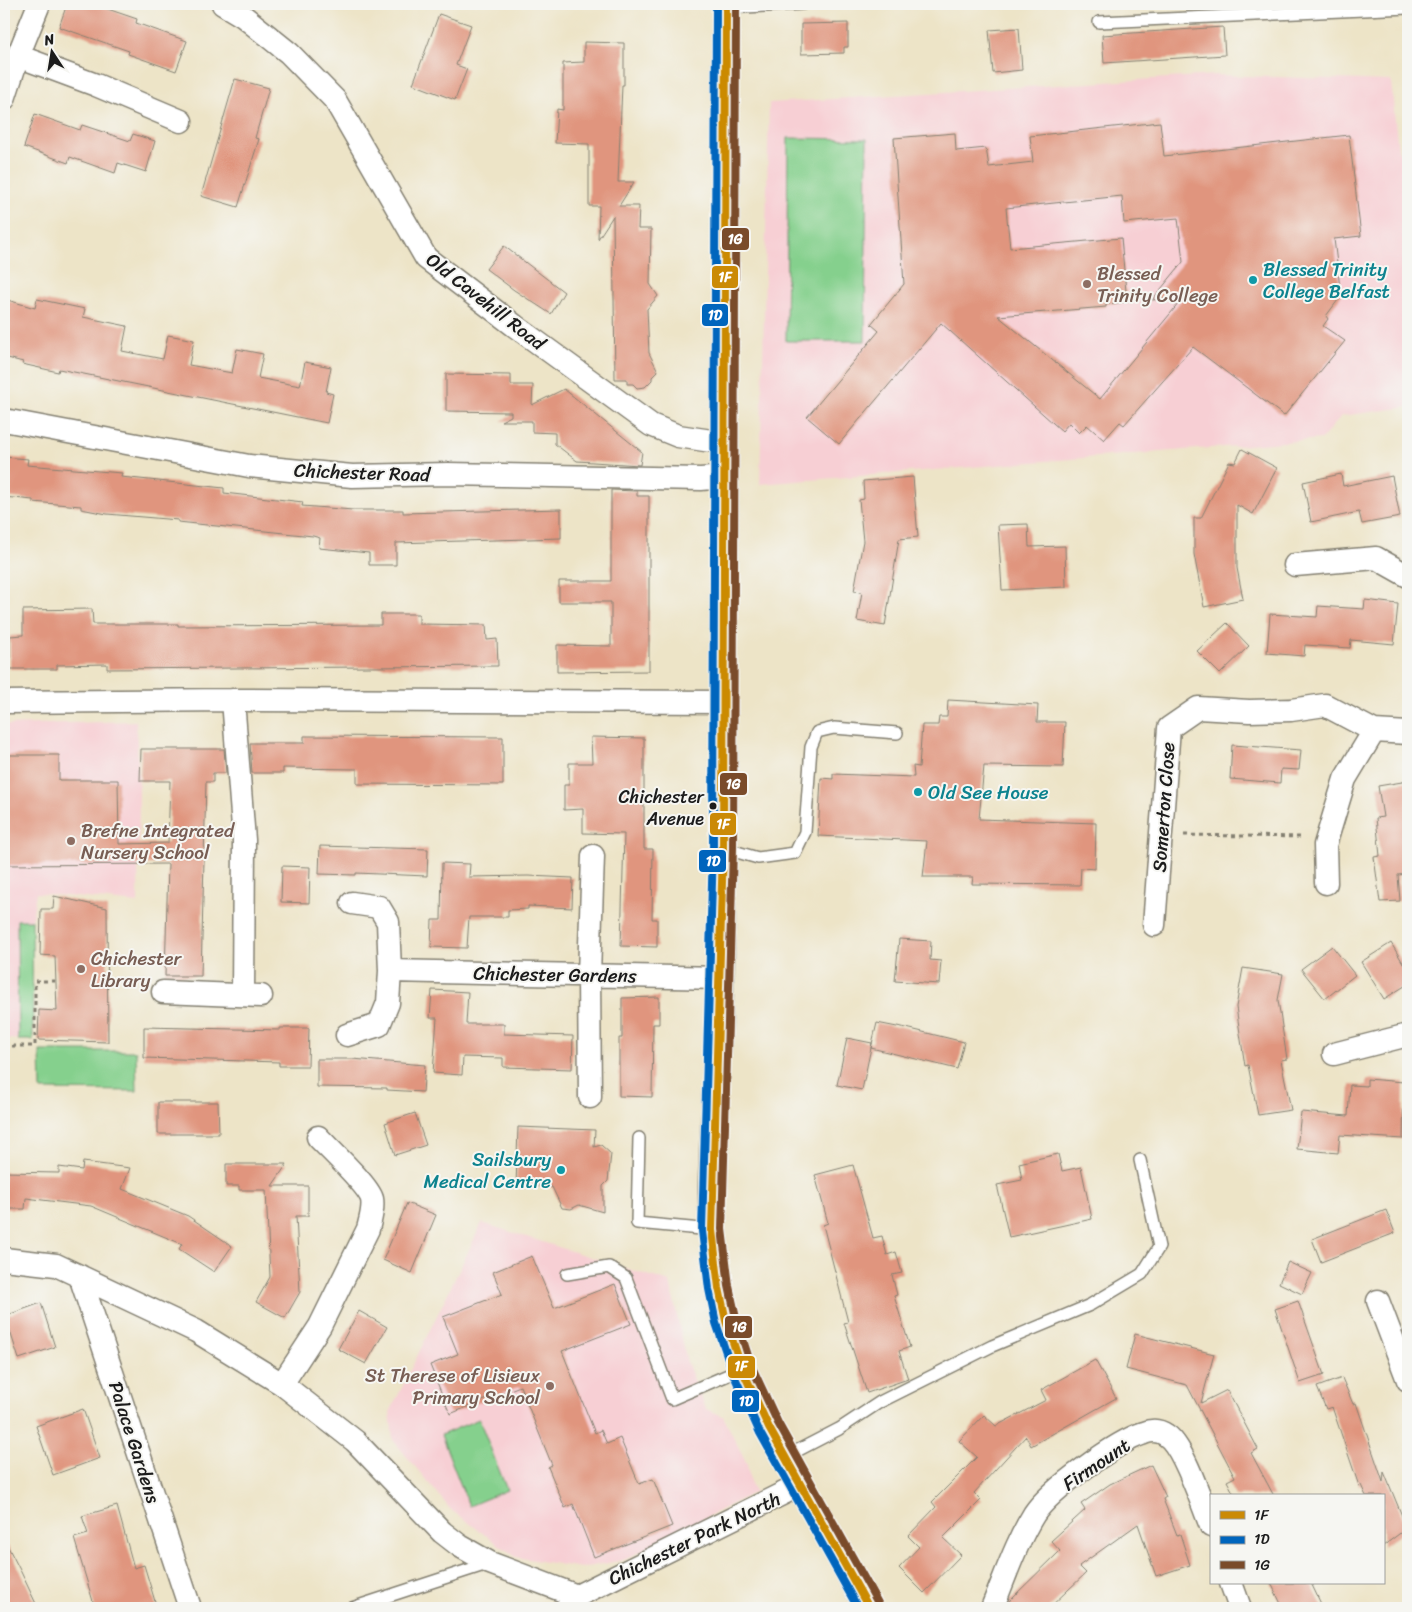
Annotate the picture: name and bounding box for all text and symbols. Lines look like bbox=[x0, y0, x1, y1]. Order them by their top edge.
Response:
text: N bbox=[41, 26, 57, 53]
north arrow bbox=[28, 28, 78, 78]
line badge: 1G bbox=[721, 227, 750, 251]
text: 1G bbox=[728, 227, 743, 252]
street label: Old Cavehill Road bbox=[419, 244, 554, 360]
place label: Blessed Trinity College Belfast bbox=[1263, 253, 1390, 308]
place label: Blessed Trinity College bbox=[1097, 257, 1218, 312]
line badge: 1F bbox=[711, 265, 739, 289]
text: 1F bbox=[718, 265, 733, 290]
marker: Blessed Trinity College Belfast bbox=[1247, 274, 1259, 286]
marker: Blessed Trinity College bbox=[1081, 278, 1093, 290]
line badge: 1D bbox=[701, 303, 729, 327]
text: 1D bbox=[708, 303, 723, 328]
street label: Chichester Road bbox=[293, 454, 432, 491]
street label: Somerton Close bbox=[1142, 741, 1185, 873]
line badge: 1G bbox=[719, 772, 748, 796]
text: 1G bbox=[726, 772, 741, 797]
place label: Old See House bbox=[928, 776, 1049, 809]
place label: Chichester Avenue bbox=[619, 781, 706, 835]
marker: Old See House bbox=[912, 786, 924, 798]
marker: Chichester Avenue bbox=[708, 801, 718, 811]
line badge: 1F bbox=[709, 812, 737, 836]
text: 1F bbox=[716, 812, 731, 837]
place label: Brefne Integrated Nursery School bbox=[81, 814, 236, 869]
marker: Brefne Integrated Nursery School bbox=[65, 835, 77, 847]
line badge: 1D bbox=[698, 849, 727, 873]
text: 1D bbox=[706, 849, 721, 874]
place label: Chichester Library bbox=[91, 942, 182, 997]
street label: Chichester Gardens bbox=[473, 957, 637, 992]
marker: Chichester Library bbox=[75, 963, 87, 975]
place label: Sailsbury Medical Centre bbox=[423, 1143, 551, 1198]
marker: Sailsbury Medical Centre bbox=[555, 1164, 567, 1176]
line badge: 1G bbox=[724, 1315, 753, 1339]
text: 1G bbox=[732, 1315, 747, 1340]
text: 1F bbox=[734, 1354, 749, 1379]
line badge: 1F bbox=[727, 1355, 756, 1379]
place label: St Therese of Lisieux Primary School bbox=[365, 1359, 541, 1414]
street label: Palace Gardens bbox=[99, 1377, 170, 1508]
marker: St Therese of Lisieux Primary School bbox=[544, 1380, 556, 1392]
line badge: 1D bbox=[731, 1389, 760, 1413]
text: 1D bbox=[739, 1389, 754, 1414]
street label: Firmount bbox=[1055, 1429, 1137, 1499]
street label: Chichester Park North bbox=[602, 1482, 786, 1595]
legend bbox=[1210, 1494, 1384, 1584]
text: 1F bbox=[1254, 1502, 1269, 1528]
text: 1D bbox=[1254, 1526, 1269, 1552]
text: 1G bbox=[1254, 1552, 1270, 1578]

